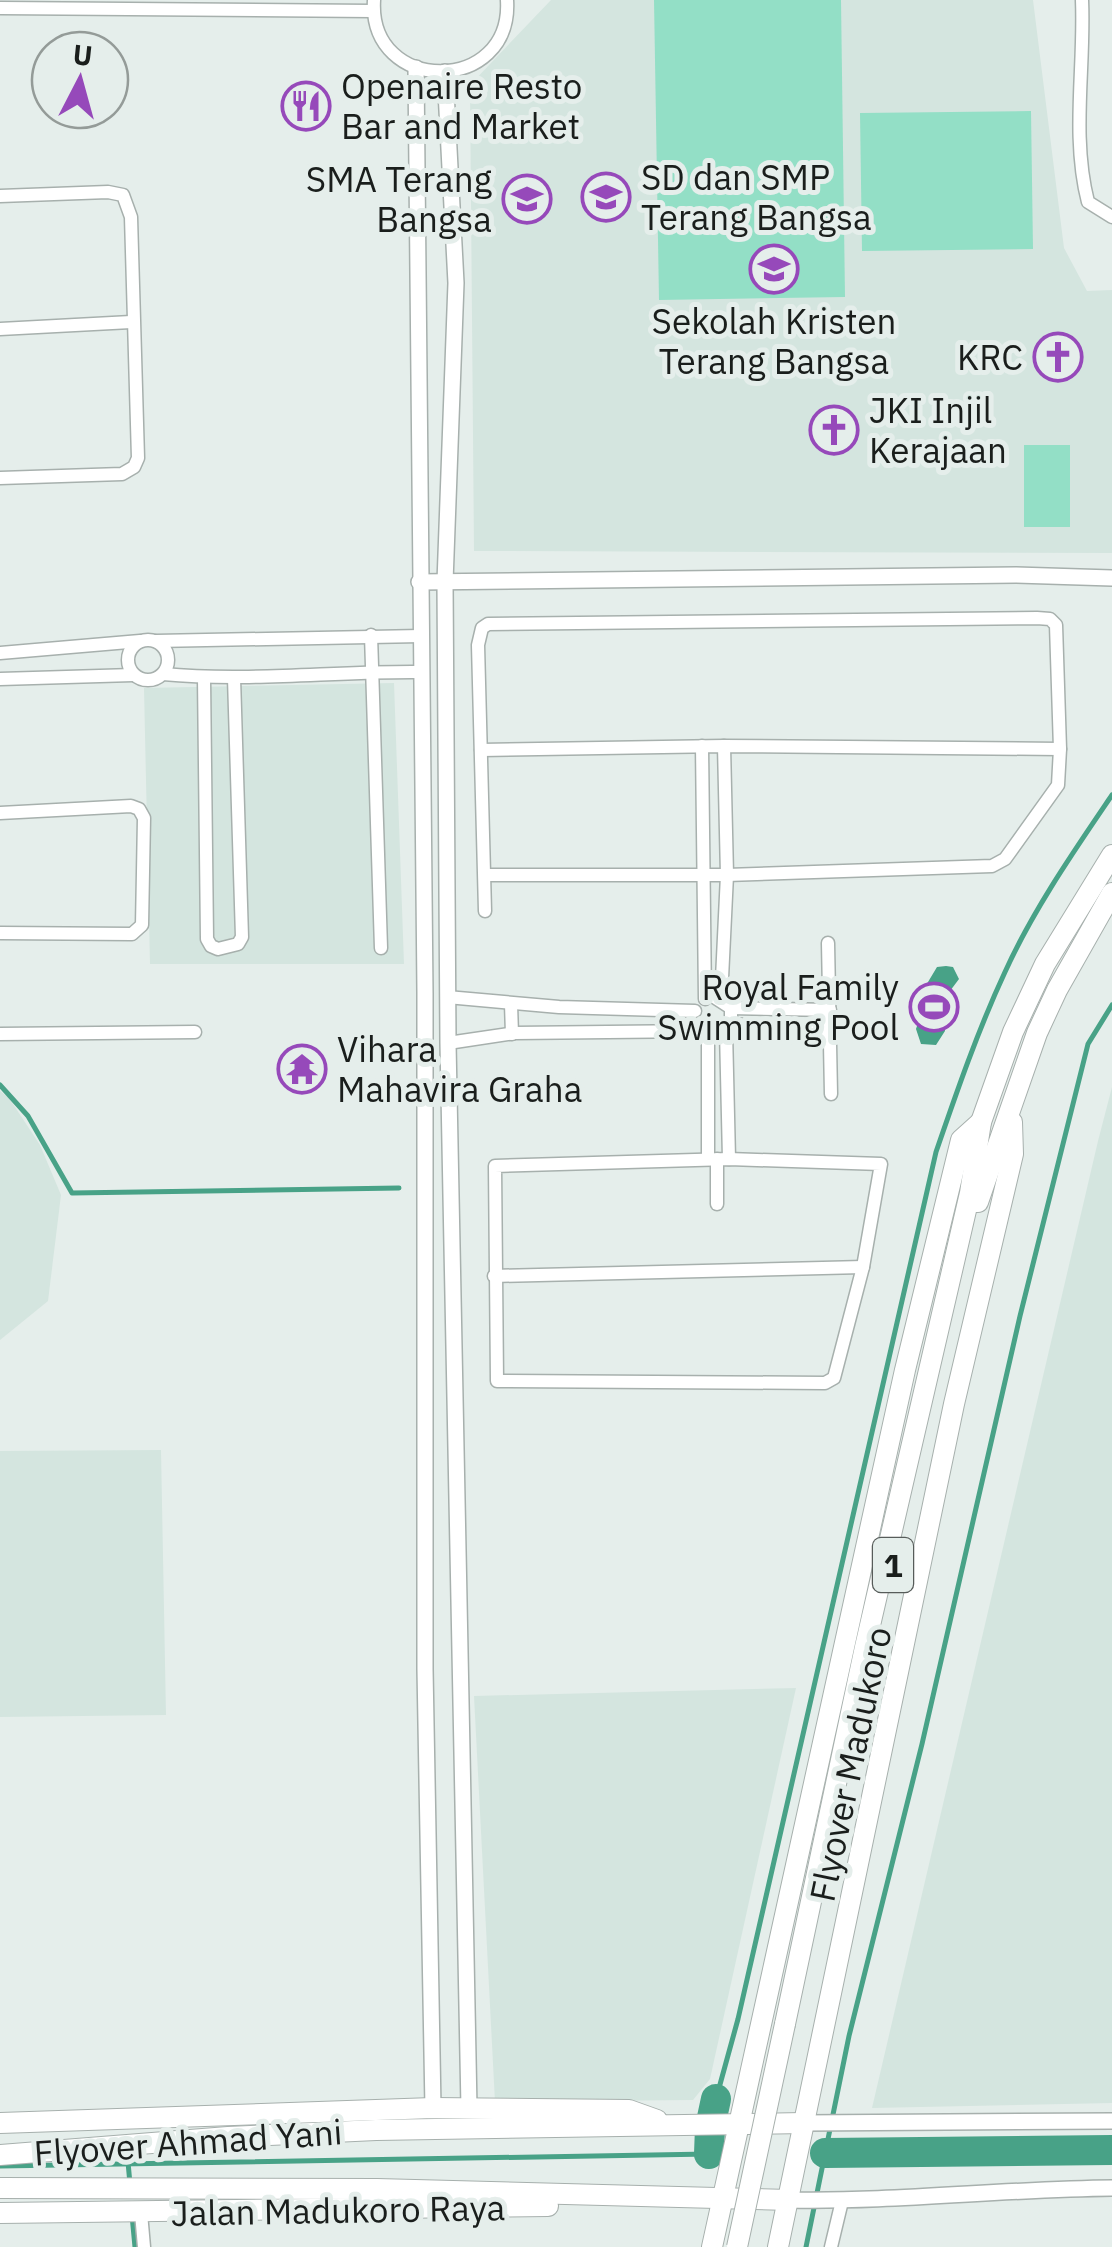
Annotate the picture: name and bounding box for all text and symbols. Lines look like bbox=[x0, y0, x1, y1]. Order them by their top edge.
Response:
north arrow bbox=[30, 30, 130, 130]
text: U bbox=[71, 35, 94, 74]
place label: Openaire Resto Bar and Market bbox=[341, 63, 582, 149]
restaurant icon: Openaire Resto Bar and Market bbox=[280, 80, 332, 132]
place label: SD dan SMP Terang Bangsa bbox=[641, 154, 872, 240]
place label: SMA Terang Bangsa bbox=[306, 156, 493, 242]
school or university icon: SD dan SMP Terang Bangsa bbox=[580, 171, 632, 223]
school or university icon: SMA Terang Bangsa bbox=[501, 173, 553, 225]
school or university icon: Sekolah Kristen Terang Bangsa bbox=[748, 243, 800, 295]
place label: Sekolah Kristen Terang Bangsa bbox=[652, 298, 896, 384]
church icon: KRC bbox=[1032, 331, 1084, 383]
place label: KRC bbox=[957, 334, 1023, 380]
place label: JKI Injil Kerajaan bbox=[869, 387, 1007, 473]
church icon: JKI Injil Kerajaan bbox=[808, 404, 860, 456]
place label: Royal Family Swimming Pool bbox=[657, 964, 899, 1050]
sports icon: Royal Family Swimming Pool bbox=[908, 981, 960, 1033]
place label: Vihara Mahavira Graha bbox=[337, 1026, 582, 1112]
temple icon: Vihara Mahavira Graha bbox=[276, 1043, 328, 1095]
road number: 1 bbox=[873, 1538, 913, 1592]
street label: Flyover Madukoro bbox=[798, 1622, 902, 1906]
street label: Flyover Ahmad Yani bbox=[32, 2108, 344, 2176]
street label: Jalan Madukoro Raya bbox=[170, 2184, 506, 2236]

